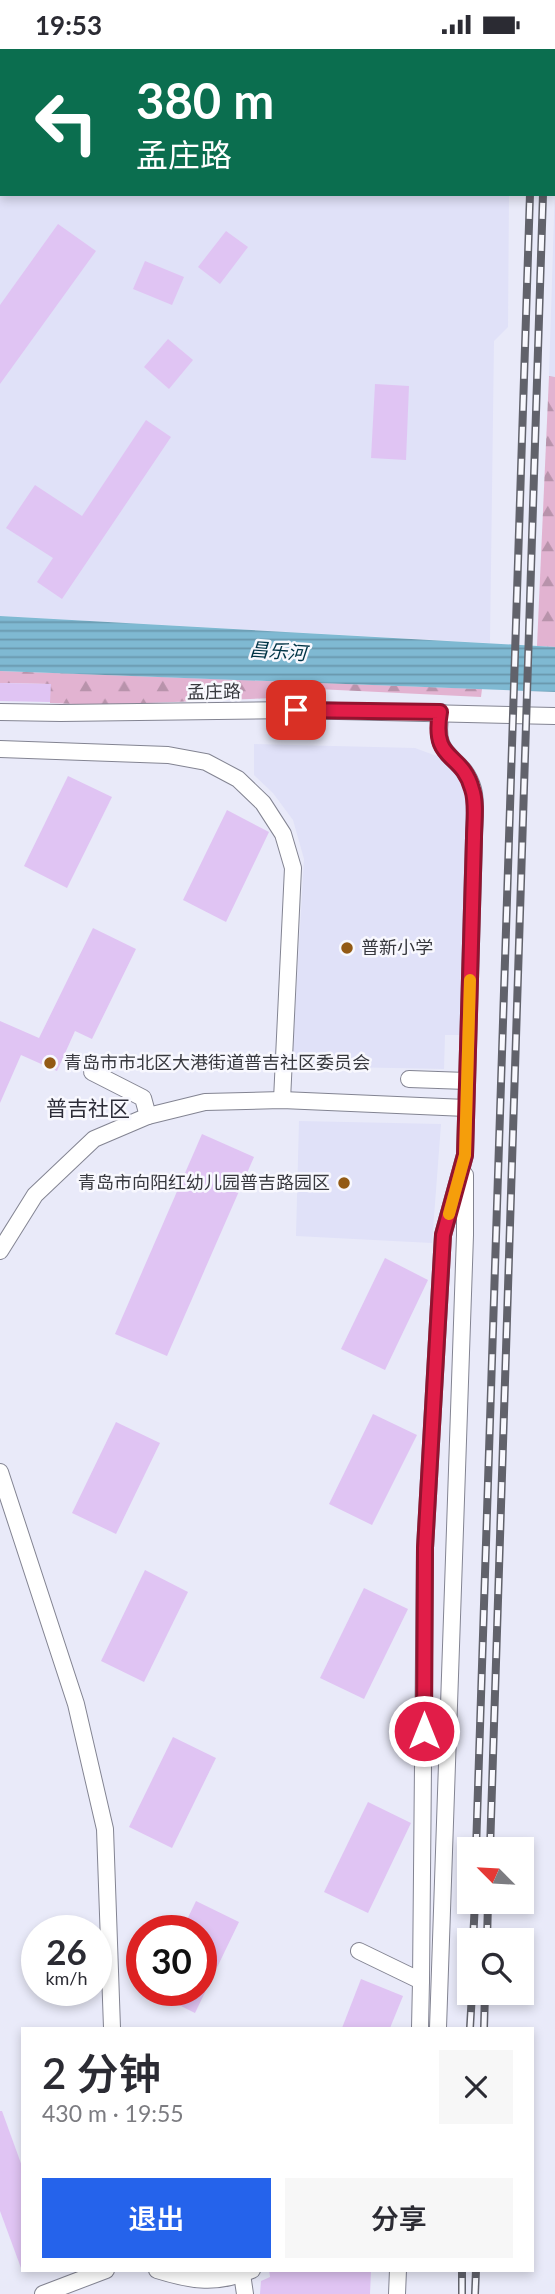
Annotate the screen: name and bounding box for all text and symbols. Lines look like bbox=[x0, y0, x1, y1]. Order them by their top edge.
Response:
text: 19:53 bbox=[35, 9, 102, 41]
text: 380 m bbox=[136, 71, 274, 129]
icon: left bbox=[21, 77, 112, 168]
text: 孟庄路 bbox=[136, 135, 232, 174]
water label: 昌乐河 bbox=[249, 637, 311, 664]
street label: 孟庄路 bbox=[187, 680, 241, 702]
pin bbox=[266, 680, 326, 740]
icon: arrive bbox=[277, 691, 315, 729]
place label: 普新小学 bbox=[361, 936, 433, 958]
marker: 普新小学 bbox=[339, 940, 355, 956]
place label: 青岛市市北区大港街道普吉社区委员会 bbox=[64, 1051, 370, 1073]
marker: 青岛市市北区大港街道普吉社区委员会 bbox=[42, 1055, 58, 1071]
district label: 普吉社区 bbox=[46, 1095, 130, 1120]
place label: 青岛市向阳红幼儿园普吉路园区 bbox=[78, 1171, 330, 1193]
marker: 青岛市向阳红幼儿园普吉路园区 bbox=[336, 1175, 352, 1191]
position arrow bbox=[387, 1694, 461, 1768]
north arrow bbox=[457, 1837, 534, 1915]
map controls bbox=[457, 1837, 534, 2005]
speed limit sign: 30 bbox=[126, 1915, 217, 2006]
button: search bbox=[457, 1928, 534, 2005]
text: 26 bbox=[46, 1930, 87, 1972]
text: km/h bbox=[45, 1967, 88, 1989]
text: 2 分钟 bbox=[42, 2048, 161, 2098]
button: close bbox=[439, 2050, 513, 2124]
text: 430 m · 19:55 bbox=[42, 2099, 184, 2127]
button: 退出 bbox=[42, 2178, 271, 2258]
button: 分享 bbox=[285, 2178, 513, 2258]

